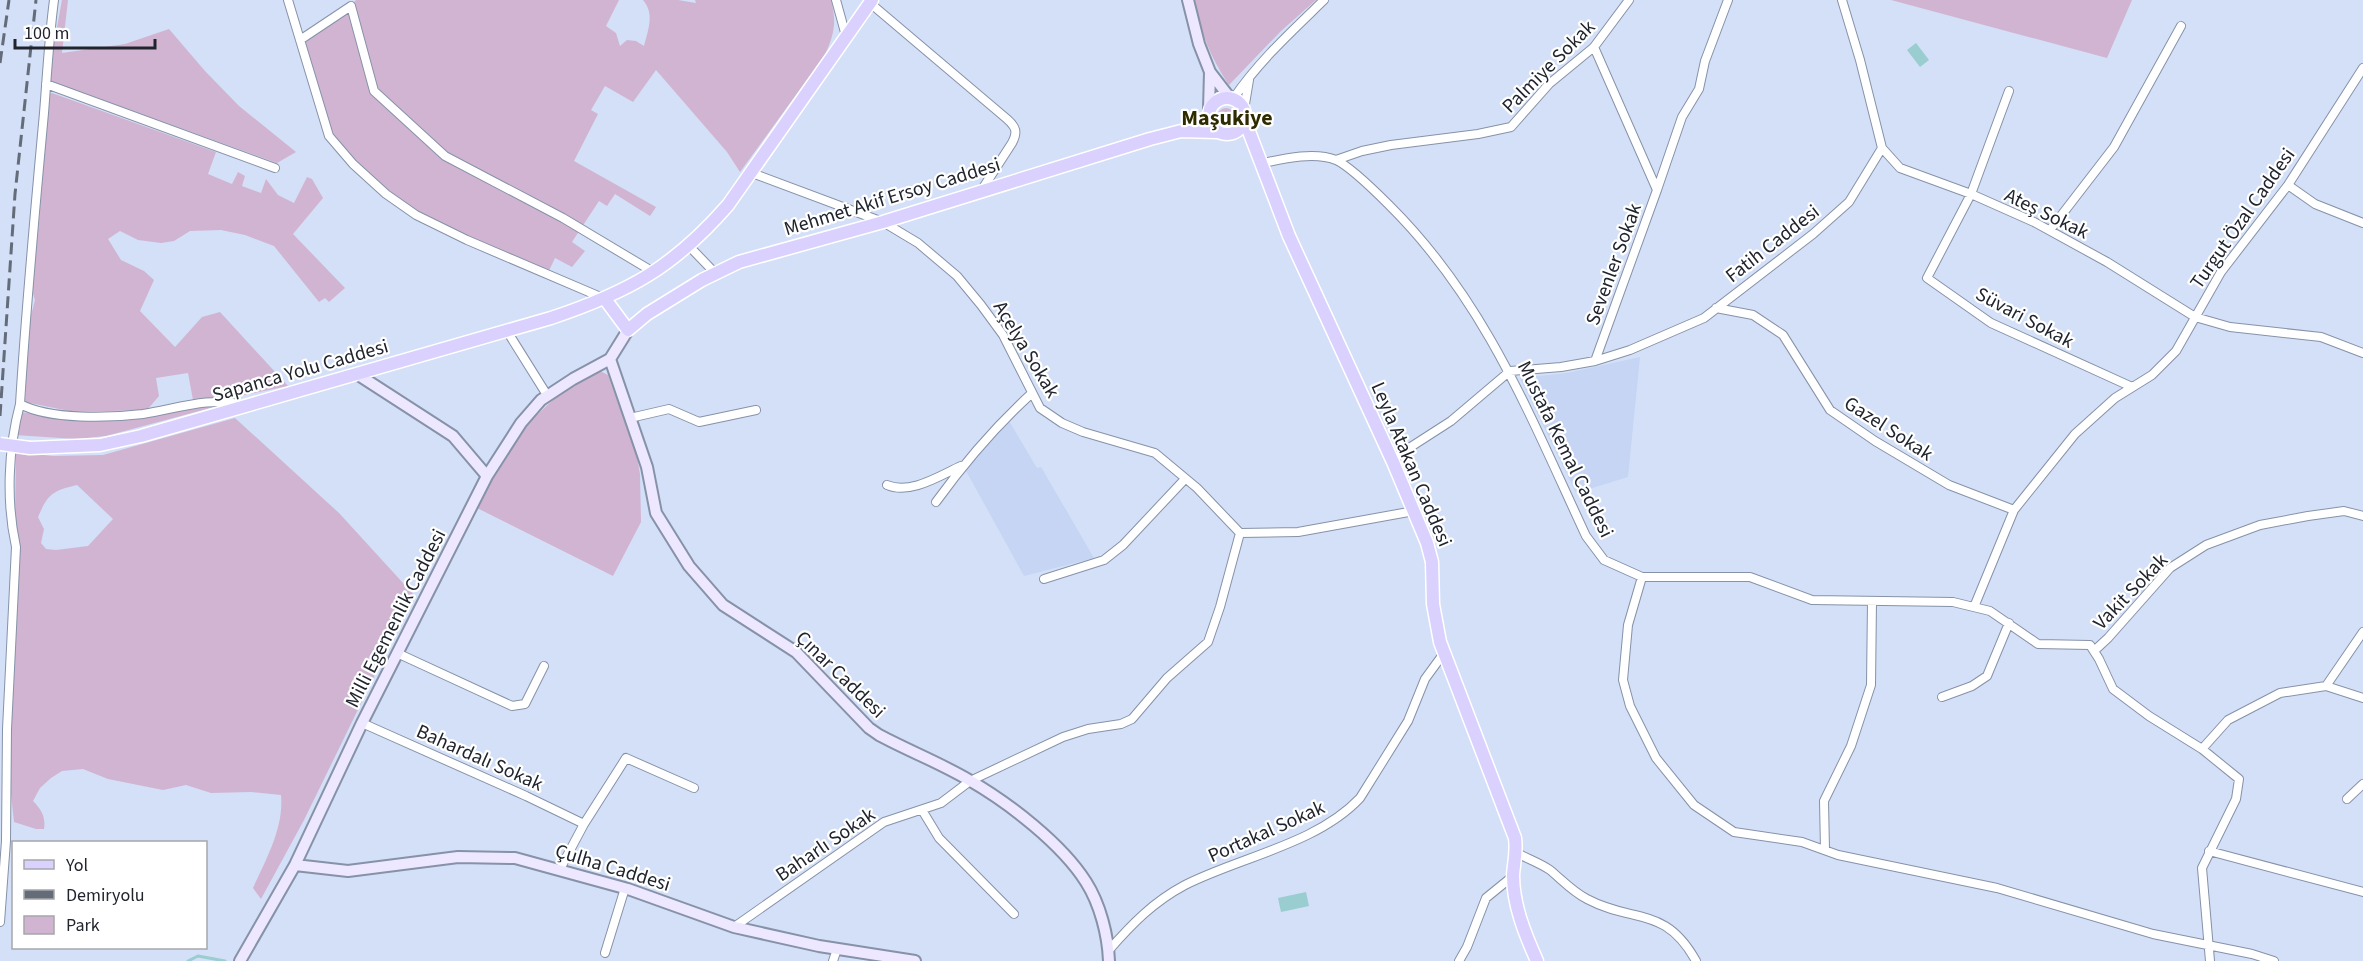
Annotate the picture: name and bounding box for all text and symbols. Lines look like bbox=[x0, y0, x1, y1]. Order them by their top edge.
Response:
scale bar bbox=[15, 12, 154, 50]
street label: Palmiye Sokak bbox=[1496, 14, 1602, 120]
text: 100 m bbox=[24, 21, 69, 46]
district label: Maşukiye bbox=[1181, 102, 1273, 134]
street label: Turgut Özal Caddesi bbox=[2184, 142, 2302, 295]
street label: Mehmet Akif Ersoy Caddesi bbox=[781, 151, 1004, 243]
street label: Ateş Sokak bbox=[2000, 181, 2093, 246]
street label: Fatih Caddesi bbox=[1720, 198, 1826, 289]
street label: Sevenler Sokak bbox=[1579, 199, 1649, 329]
street label: Süvari Sokak bbox=[1970, 280, 2079, 356]
street label: Açelya Sokak bbox=[986, 296, 1066, 403]
street label: Sapanca Yolu Caddesi bbox=[209, 332, 392, 410]
street label: Mustafa Kemal Caddesi bbox=[1510, 356, 1620, 542]
street label: Leyla Atakan Caddesi bbox=[1364, 378, 1458, 551]
street label: Gazel Sokak bbox=[1838, 390, 1938, 468]
street label: Milli Egemenlik Caddesi bbox=[339, 524, 453, 713]
street label: Vakit Sokak bbox=[2087, 547, 2174, 636]
street label: Çınar Caddesi bbox=[789, 625, 891, 725]
street label: Bahardalı Sokak bbox=[412, 717, 547, 798]
street label: Portakal Sokak bbox=[1204, 794, 1329, 870]
street label: Baharlı Sokak bbox=[770, 801, 881, 889]
street label: Çulha Caddesi bbox=[552, 837, 674, 899]
legend bbox=[12, 841, 207, 949]
text: Yol bbox=[65, 853, 88, 878]
text: Demiryolu bbox=[66, 883, 145, 908]
text: Park bbox=[66, 913, 100, 938]

